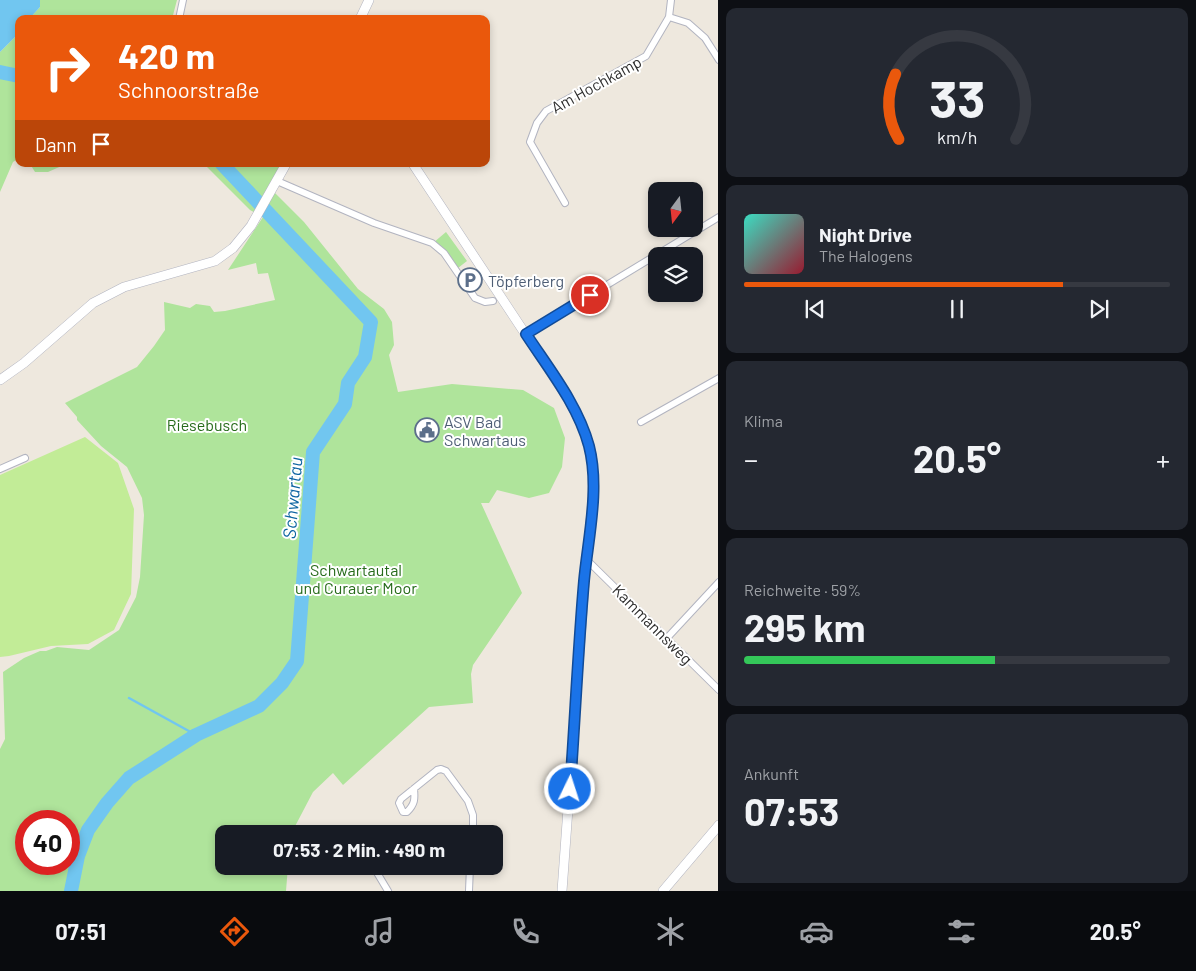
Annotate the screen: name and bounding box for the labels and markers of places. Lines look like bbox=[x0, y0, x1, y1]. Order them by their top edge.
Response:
parking icon: Töpferberg bbox=[457, 267, 483, 293]
place label: Töpferberg bbox=[488, 271, 564, 290]
pin bbox=[569, 274, 611, 316]
place label: ASV Bad Schwartaus bbox=[444, 412, 526, 449]
public building icon: ASV Bad Schwartaus bbox=[414, 417, 440, 443]

